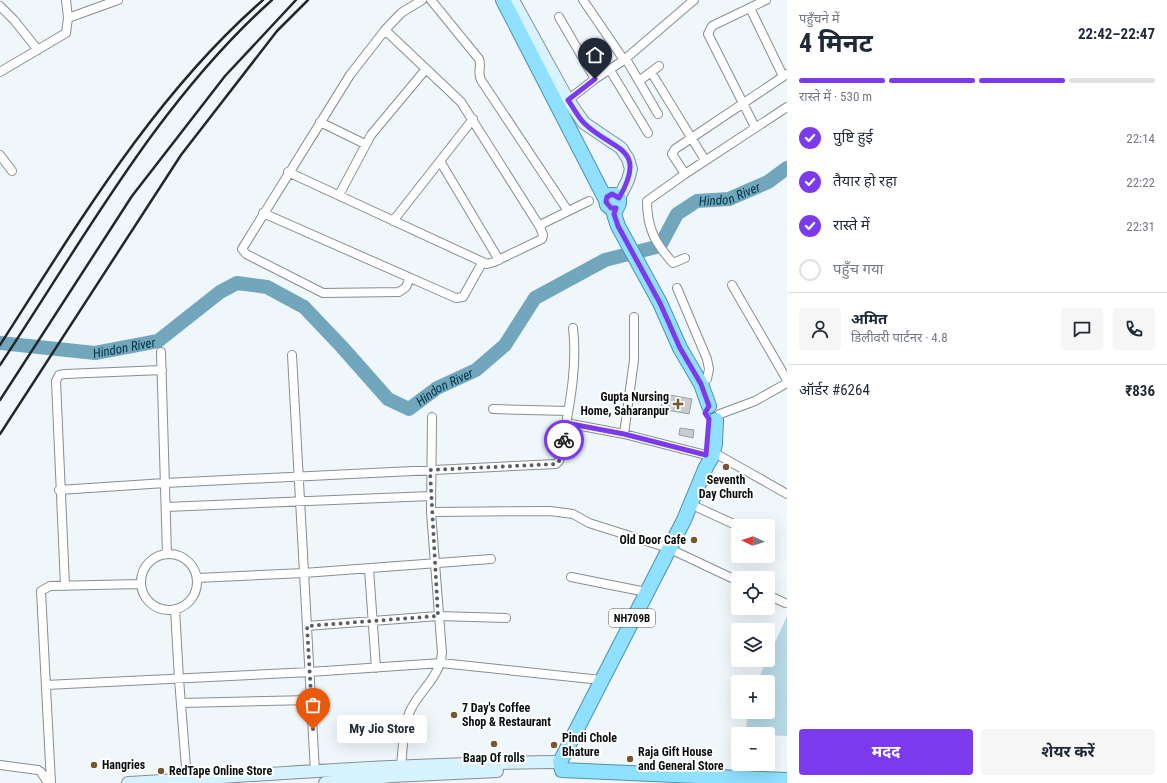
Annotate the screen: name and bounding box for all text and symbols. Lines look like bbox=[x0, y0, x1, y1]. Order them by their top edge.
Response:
text: पहुँचने में bbox=[799, 11, 840, 26]
text: 22:42–22:47 bbox=[1078, 25, 1155, 43]
text: 4 मिनट bbox=[799, 28, 873, 58]
pin bbox=[578, 38, 612, 79]
icon: home bbox=[584, 44, 606, 66]
text: रास्ते में · 530 m bbox=[799, 89, 872, 104]
icon: check bbox=[799, 127, 821, 149]
text: पुष्टि हुई bbox=[833, 128, 873, 146]
text: 22:14 bbox=[1126, 131, 1155, 146]
icon: check bbox=[799, 171, 821, 193]
text: तैयार हो रहा bbox=[833, 172, 897, 190]
text: 22:22 bbox=[1126, 175, 1155, 190]
water label: Hindon River bbox=[698, 179, 763, 209]
icon: check bbox=[799, 215, 821, 237]
text: रास्ते में bbox=[833, 216, 870, 234]
text: 22:31 bbox=[1126, 219, 1155, 234]
text: पहुँच गया bbox=[833, 260, 883, 278]
button: person bbox=[799, 308, 841, 350]
button: chat bbox=[1061, 308, 1103, 350]
button: phone bbox=[1113, 308, 1155, 350]
text: अमित bbox=[851, 310, 887, 328]
text: डिलीवरी पार्टनर · 4.8 bbox=[851, 330, 948, 345]
water label: Hindon River bbox=[92, 334, 158, 361]
water label: Hindon River bbox=[413, 365, 476, 409]
text: ऑर्डर #6264 bbox=[799, 381, 870, 399]
text: ₹836 bbox=[1125, 382, 1155, 400]
place label: Gupta Nursing Home, Saharanpur bbox=[580, 390, 669, 418]
marker: Gupta Nursing Home, Saharanpur bbox=[672, 398, 684, 410]
courier bbox=[544, 420, 584, 460]
icon: bike bbox=[553, 429, 575, 451]
marker: Seventh Day Church bbox=[721, 462, 731, 472]
place label: Seventh Day Church bbox=[699, 473, 753, 501]
north arrow bbox=[731, 519, 775, 563]
map controls bbox=[731, 519, 775, 771]
place label: Old Door Cafe bbox=[620, 533, 686, 547]
marker: Old Door Cafe bbox=[689, 535, 699, 545]
button: locate bbox=[731, 571, 775, 615]
road number: NH709B bbox=[609, 609, 655, 627]
button: layers bbox=[731, 623, 775, 667]
button: + bbox=[731, 675, 775, 719]
pin bbox=[296, 688, 330, 729]
icon: bag bbox=[302, 694, 324, 716]
place label: 7 Day's Coffee Shop & Restaurant bbox=[462, 701, 551, 729]
marker: 7 Day's Coffee Shop & Restaurant bbox=[449, 710, 459, 720]
callout: My Jio Store bbox=[337, 715, 427, 743]
text: My Jio Store bbox=[349, 721, 415, 736]
button: − bbox=[731, 727, 775, 771]
button: मदद bbox=[799, 729, 973, 775]
button: शेयर करें bbox=[981, 729, 1155, 775]
place label: Pindi Chole Bhature bbox=[562, 731, 617, 759]
marker: Baap Of rolls bbox=[489, 739, 499, 749]
marker: Pindi Chole Bhature bbox=[549, 740, 559, 750]
place label: Raja Gift House and General Store bbox=[638, 745, 724, 773]
place label: Baap Of rolls bbox=[463, 751, 526, 765]
marker: Raja Gift House and General Store bbox=[625, 754, 635, 764]
place label: Hangries bbox=[102, 758, 146, 772]
marker: Hangries bbox=[89, 760, 99, 770]
place label: RedTape Online Store bbox=[169, 764, 272, 778]
marker: RedTape Online Store bbox=[156, 766, 166, 776]

